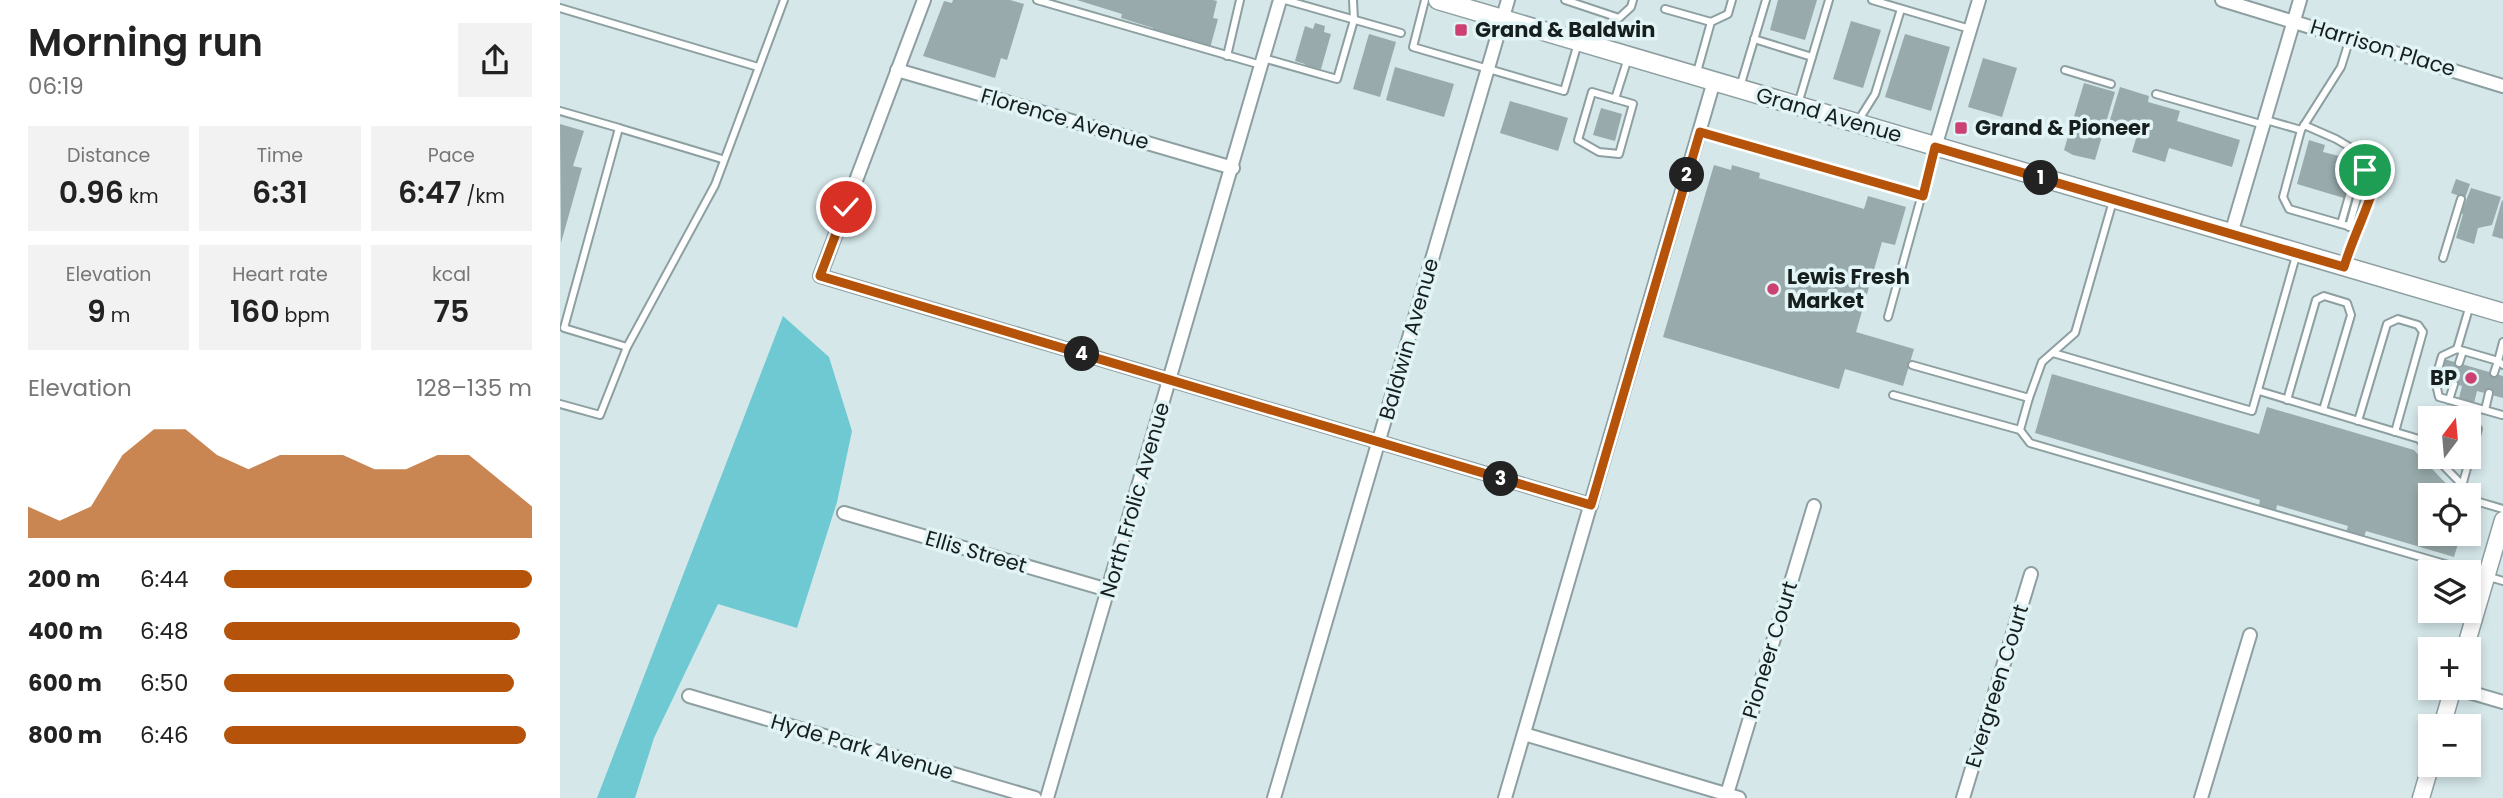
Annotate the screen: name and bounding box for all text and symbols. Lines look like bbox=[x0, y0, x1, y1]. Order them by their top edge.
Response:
street label: Harrison Place bbox=[2307, 12, 2459, 83]
place label: Grand & Baldwin bbox=[1475, 15, 1655, 44]
text: Morning run bbox=[28, 16, 263, 69]
marker: Grand & Baldwin bbox=[1453, 22, 1469, 38]
button: share bbox=[458, 23, 532, 97]
text: 06:19 bbox=[28, 70, 84, 102]
street label: Grand Avenue bbox=[1753, 80, 1905, 149]
street label: Florence Avenue bbox=[978, 81, 1153, 156]
place label: Grand & Pioneer bbox=[1975, 113, 2150, 142]
marker: Grand & Pioneer bbox=[1953, 120, 1969, 136]
pin bbox=[2335, 140, 2395, 200]
text: Distance bbox=[67, 142, 150, 169]
text: Time bbox=[257, 142, 303, 169]
text: Pace bbox=[428, 142, 475, 169]
icon: arrive bbox=[2346, 151, 2384, 189]
pin: 2 bbox=[1670, 158, 1704, 192]
pin: 1 bbox=[2024, 160, 2058, 196]
text: 2 bbox=[1681, 161, 1692, 188]
text: 1 bbox=[2037, 164, 2044, 191]
text: 0.96 bbox=[59, 171, 124, 214]
text: 6:31 bbox=[252, 171, 308, 214]
text: 6:47 bbox=[398, 171, 461, 214]
pin bbox=[816, 177, 876, 237]
text: km bbox=[124, 183, 158, 210]
text: /km bbox=[461, 183, 505, 210]
icon: check bbox=[827, 188, 865, 226]
street label: Baldwin Avenue bbox=[1372, 255, 1445, 423]
text: Elevation bbox=[66, 261, 151, 288]
text: Heart rate bbox=[232, 261, 328, 288]
text: kcal bbox=[432, 261, 471, 288]
place label: Lewis Fresh Market bbox=[1787, 262, 1910, 315]
marker: Lewis Fresh Market bbox=[1765, 281, 1781, 297]
text: 9 bbox=[87, 290, 106, 333]
text: 160 bbox=[230, 290, 280, 333]
text: 75 bbox=[433, 290, 469, 333]
text: m bbox=[106, 302, 130, 329]
text: bpm bbox=[280, 302, 330, 329]
pin: 4 bbox=[1064, 336, 1100, 372]
text: 4 bbox=[1075, 340, 1088, 367]
place label: BP bbox=[2430, 363, 2457, 392]
marker: BP bbox=[2463, 370, 2479, 386]
text: Elevation bbox=[28, 372, 132, 404]
text: 128–135 m bbox=[416, 372, 532, 404]
street label: North Frolic Avenue bbox=[1093, 399, 1176, 601]
north arrow bbox=[2418, 406, 2482, 469]
map controls bbox=[2418, 406, 2481, 777]
pin: 3 bbox=[1483, 462, 1518, 496]
text: 3 bbox=[1495, 465, 1506, 492]
button: locate bbox=[2418, 483, 2481, 546]
street label: Ellis Street bbox=[922, 523, 1030, 580]
button: layers bbox=[2418, 560, 2481, 623]
text: 200 m bbox=[28, 563, 100, 595]
text: 6:44 bbox=[140, 563, 188, 595]
street label: Pioneer Court bbox=[1735, 578, 1804, 722]
street label: Evergreen Court bbox=[1958, 601, 2035, 771]
text: 400 m bbox=[28, 615, 103, 647]
text: 6:48 bbox=[140, 615, 188, 647]
button: + bbox=[2418, 637, 2481, 700]
text: 600 m bbox=[28, 667, 102, 699]
text: 6:50 bbox=[140, 667, 188, 699]
street label: Hyde Park Avenue bbox=[767, 707, 957, 786]
button: − bbox=[2418, 714, 2481, 777]
text: 800 m bbox=[28, 719, 102, 751]
text: 6:46 bbox=[140, 719, 189, 751]

